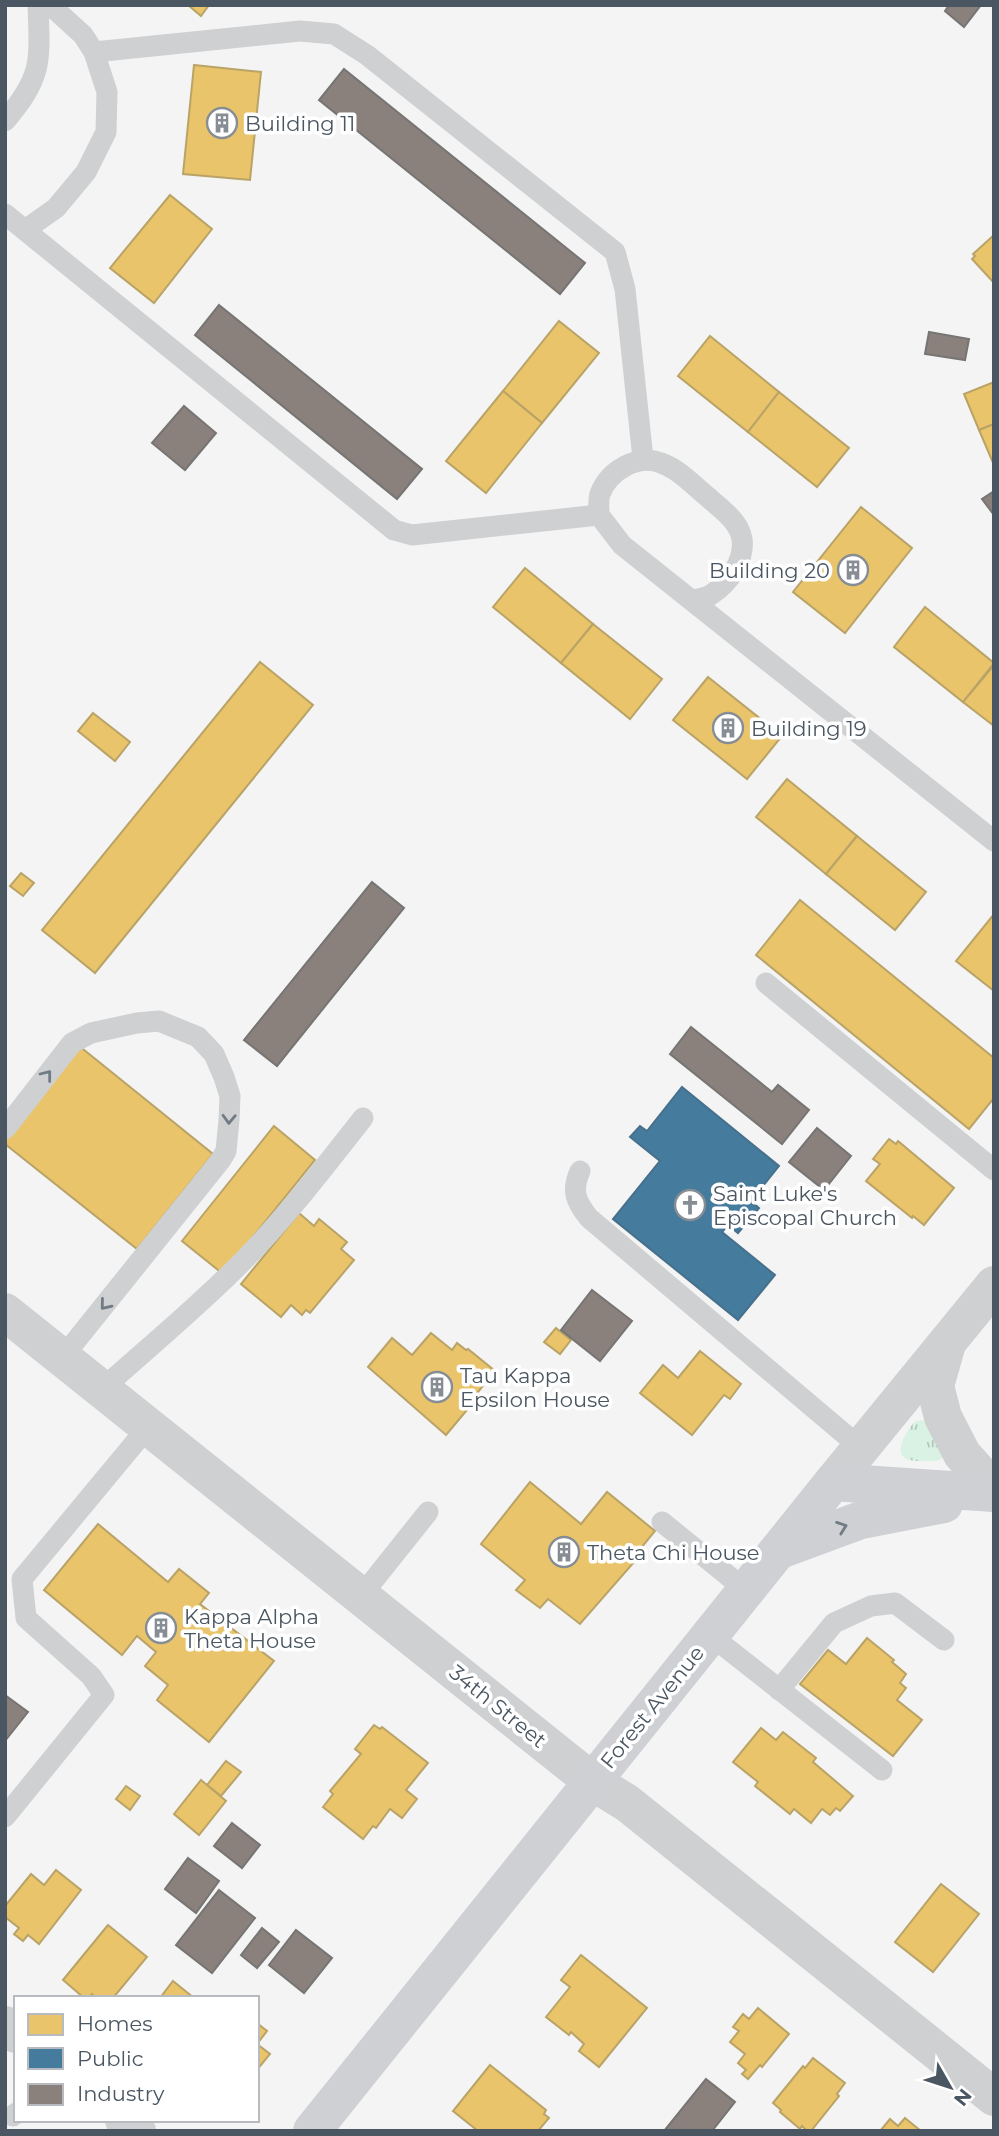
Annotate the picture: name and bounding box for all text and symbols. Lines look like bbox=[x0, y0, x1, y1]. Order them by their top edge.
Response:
building icon: Building 11 bbox=[205, 106, 239, 140]
place label: Building 11 bbox=[245, 111, 355, 136]
building icon: Building 20 bbox=[836, 553, 870, 587]
place label: Building 20 bbox=[709, 558, 830, 583]
building icon: Building 19 bbox=[711, 711, 745, 745]
place label: Building 19 bbox=[751, 716, 867, 741]
one-way arrow bbox=[39, 1070, 52, 1083]
one-way arrow bbox=[222, 1114, 237, 1125]
place label: Saint Luke's Episcopal Church bbox=[713, 1181, 897, 1230]
church icon: Saint Luke's Episcopal Church bbox=[673, 1188, 707, 1222]
one-way arrow bbox=[100, 1297, 113, 1309]
place label: Tau Kappa Epsilon House bbox=[460, 1363, 610, 1412]
building icon: Tau Kappa Epsilon House bbox=[420, 1370, 454, 1404]
one-way arrow bbox=[835, 1521, 847, 1535]
building icon: Theta Chi House bbox=[547, 1535, 581, 1569]
place label: Theta Chi House bbox=[587, 1540, 759, 1565]
place label: Kappa Alpha Theta House bbox=[184, 1604, 319, 1653]
building icon: Kappa Alpha Theta House bbox=[144, 1611, 178, 1645]
street label: Forest Avenue bbox=[595, 1641, 709, 1773]
street label: 34th Street bbox=[445, 1659, 551, 1753]
legend bbox=[14, 1996, 259, 2122]
text: Homes bbox=[77, 2011, 152, 2036]
text: Public bbox=[77, 2046, 144, 2071]
north arrow bbox=[915, 2052, 985, 2122]
text: Industry bbox=[77, 2081, 165, 2106]
text: N bbox=[949, 2084, 977, 2111]

